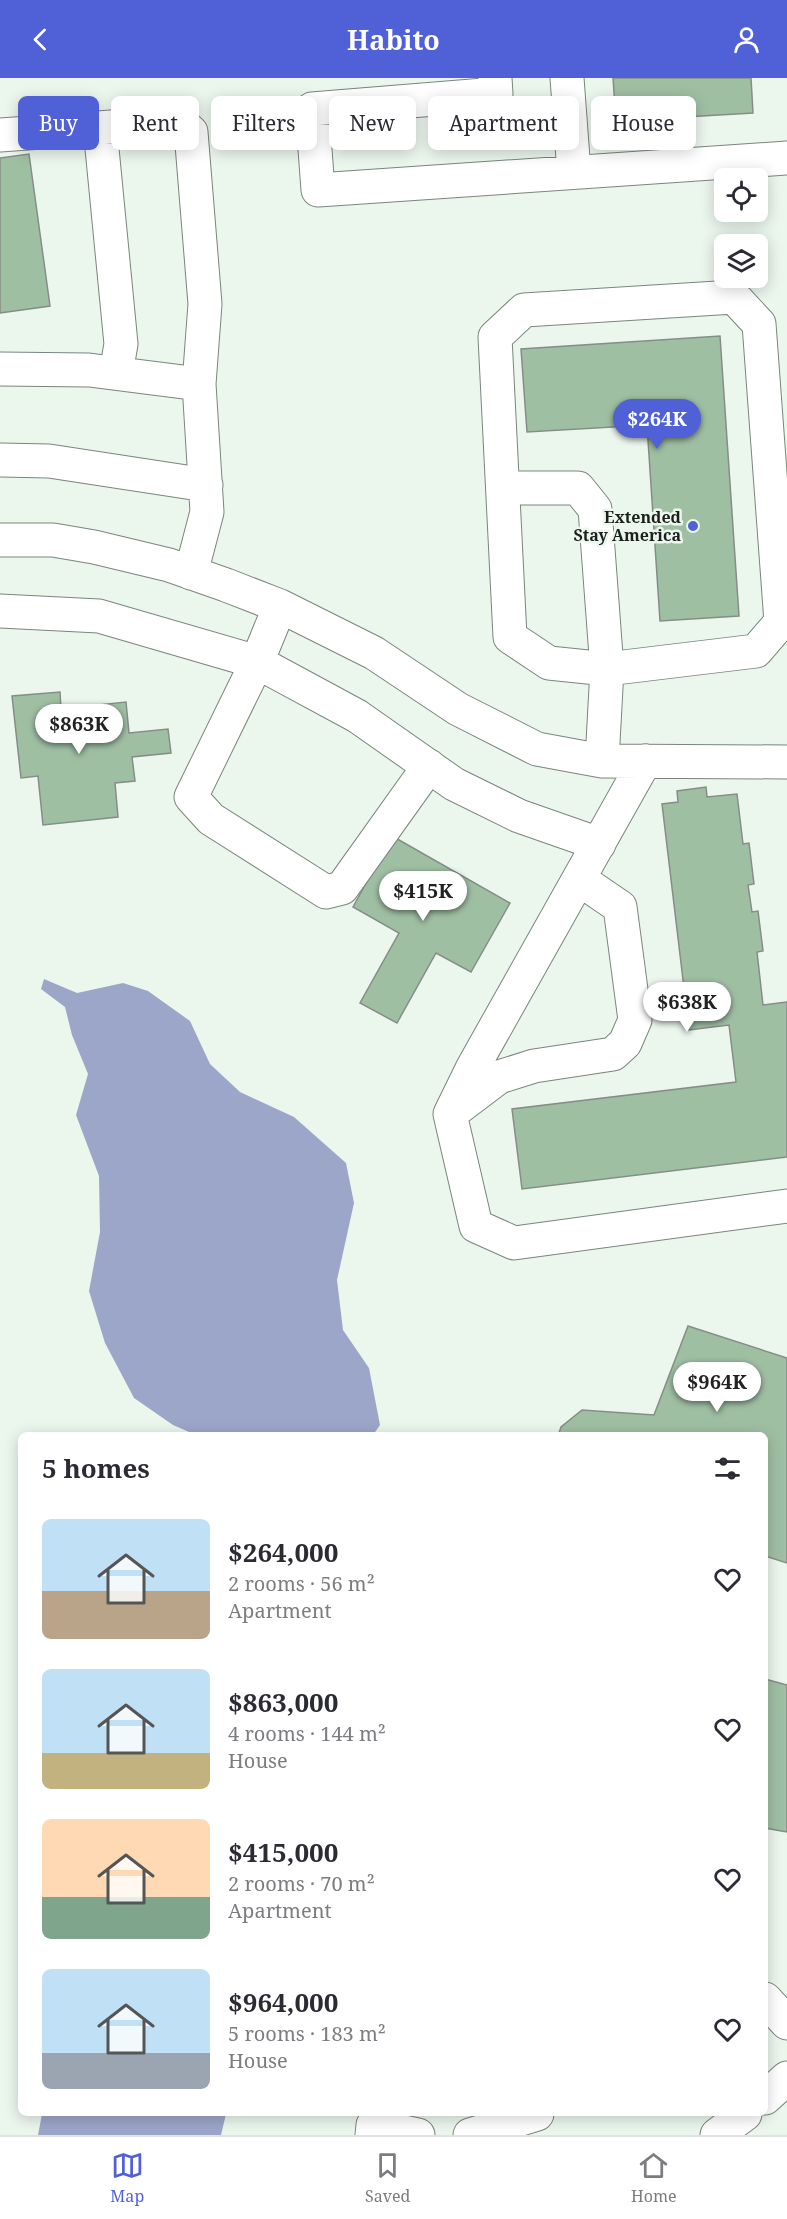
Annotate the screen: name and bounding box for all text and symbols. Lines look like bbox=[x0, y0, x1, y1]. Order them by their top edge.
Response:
text: Habito bbox=[347, 21, 440, 58]
icon: back bbox=[24, 23, 57, 56]
icon: person bbox=[730, 23, 763, 56]
chip: Buy bbox=[18, 96, 99, 150]
chip: Rent bbox=[111, 96, 199, 150]
chip: Filters bbox=[211, 96, 317, 150]
chip: New bbox=[329, 96, 416, 150]
chip: Apartment bbox=[428, 96, 579, 150]
chip: House bbox=[591, 96, 696, 150]
map controls bbox=[714, 168, 768, 288]
button: locate bbox=[714, 168, 768, 222]
button: layers bbox=[714, 234, 768, 288]
pin: $264K bbox=[615, 399, 699, 450]
text: $264K bbox=[627, 405, 687, 432]
place label: Extended Stay America bbox=[574, 506, 682, 546]
marker: Extended Stay America bbox=[686, 519, 700, 533]
pin: $863K bbox=[37, 704, 121, 755]
text: $863K bbox=[49, 710, 109, 737]
pin: $415K bbox=[381, 871, 465, 922]
text: $415K bbox=[393, 877, 453, 904]
pin: $638K bbox=[645, 982, 729, 1033]
text: $638K bbox=[657, 988, 717, 1015]
pin: $964K bbox=[675, 1362, 759, 1413]
text: $964K bbox=[687, 1368, 747, 1395]
text: 5 homes bbox=[42, 1450, 150, 1486]
icon: filters bbox=[711, 1452, 744, 1485]
text: $264,000 bbox=[228, 1534, 338, 1570]
icon: home bbox=[90, 1543, 162, 1615]
icon: heart bbox=[711, 1563, 744, 1596]
text: 2 rooms · 56 m² bbox=[228, 1570, 375, 1597]
text: Apartment bbox=[228, 1597, 332, 1624]
text: $863,000 bbox=[228, 1684, 338, 1720]
icon: home bbox=[90, 1693, 162, 1765]
icon: heart bbox=[711, 1713, 744, 1746]
text: 4 rooms · 144 m² bbox=[228, 1720, 386, 1747]
text: House bbox=[228, 1747, 288, 1774]
text: $415,000 bbox=[228, 1834, 338, 1870]
icon: home bbox=[90, 1843, 162, 1915]
icon: heart bbox=[711, 1863, 744, 1896]
text: 2 rooms · 70 m² bbox=[228, 1870, 375, 1897]
text: Apartment bbox=[228, 1897, 332, 1924]
text: $964,000 bbox=[228, 1984, 338, 2020]
icon: home bbox=[90, 1993, 162, 2065]
icon: heart bbox=[711, 2013, 744, 2046]
text: 5 rooms · 183 m² bbox=[228, 2020, 386, 2047]
text: House bbox=[228, 2047, 288, 2074]
tab: Map bbox=[110, 2149, 144, 2207]
tab: Saved bbox=[365, 2149, 410, 2207]
tab: Home bbox=[631, 2149, 677, 2207]

